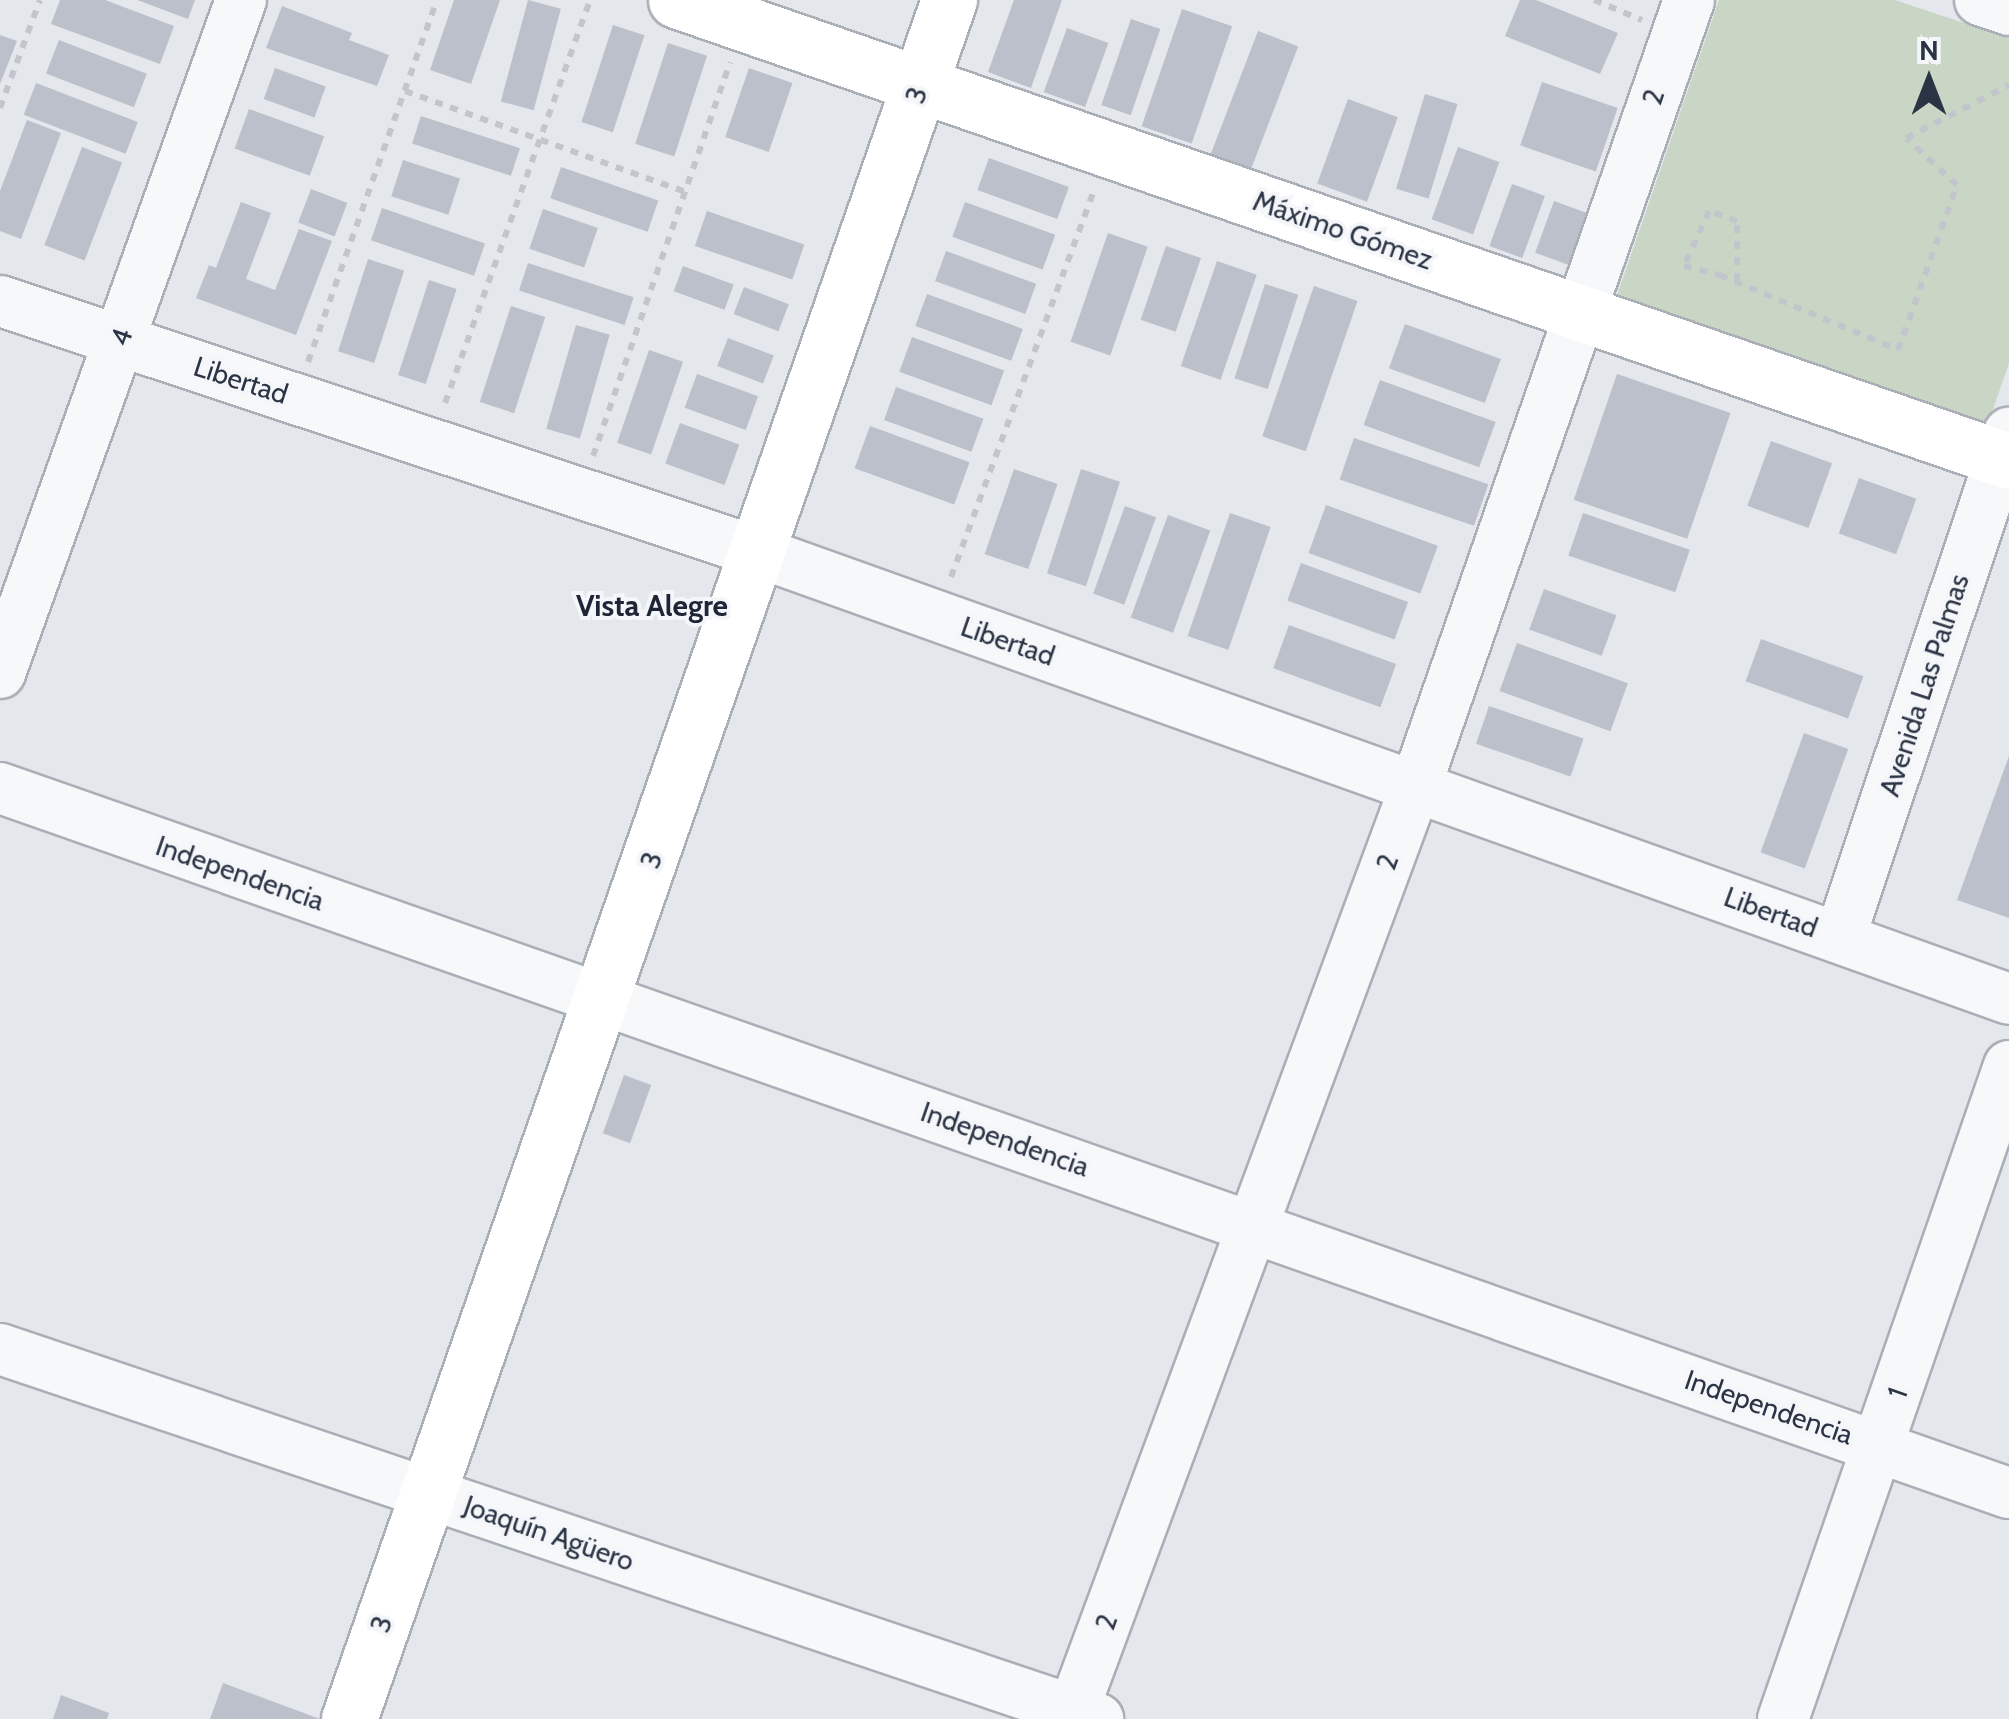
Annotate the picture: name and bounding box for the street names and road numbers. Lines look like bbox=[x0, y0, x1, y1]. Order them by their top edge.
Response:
street label: 3 bbox=[898, 82, 934, 108]
street label: 2 bbox=[1635, 85, 1671, 109]
street label: Máximo Gómez bbox=[1249, 184, 1437, 276]
street label: 4 bbox=[102, 324, 140, 350]
street label: Libertad bbox=[190, 349, 292, 411]
street label: Avenida Las Palmas bbox=[1872, 570, 1976, 800]
street label: Libertad bbox=[957, 609, 1059, 673]
street label: Independencia bbox=[152, 829, 328, 917]
street label: 3 bbox=[633, 847, 669, 873]
street label: 2 bbox=[1369, 849, 1405, 875]
street label: Libertad bbox=[1720, 880, 1822, 944]
street label: Independencia bbox=[917, 1095, 1093, 1183]
street label: Independencia bbox=[1681, 1363, 1857, 1451]
street label: 1 bbox=[1880, 1383, 1914, 1403]
street label: Joaquín Agüero bbox=[460, 1488, 638, 1578]
street label: 2 bbox=[1088, 1609, 1124, 1635]
street label: 3 bbox=[363, 1611, 399, 1637]

